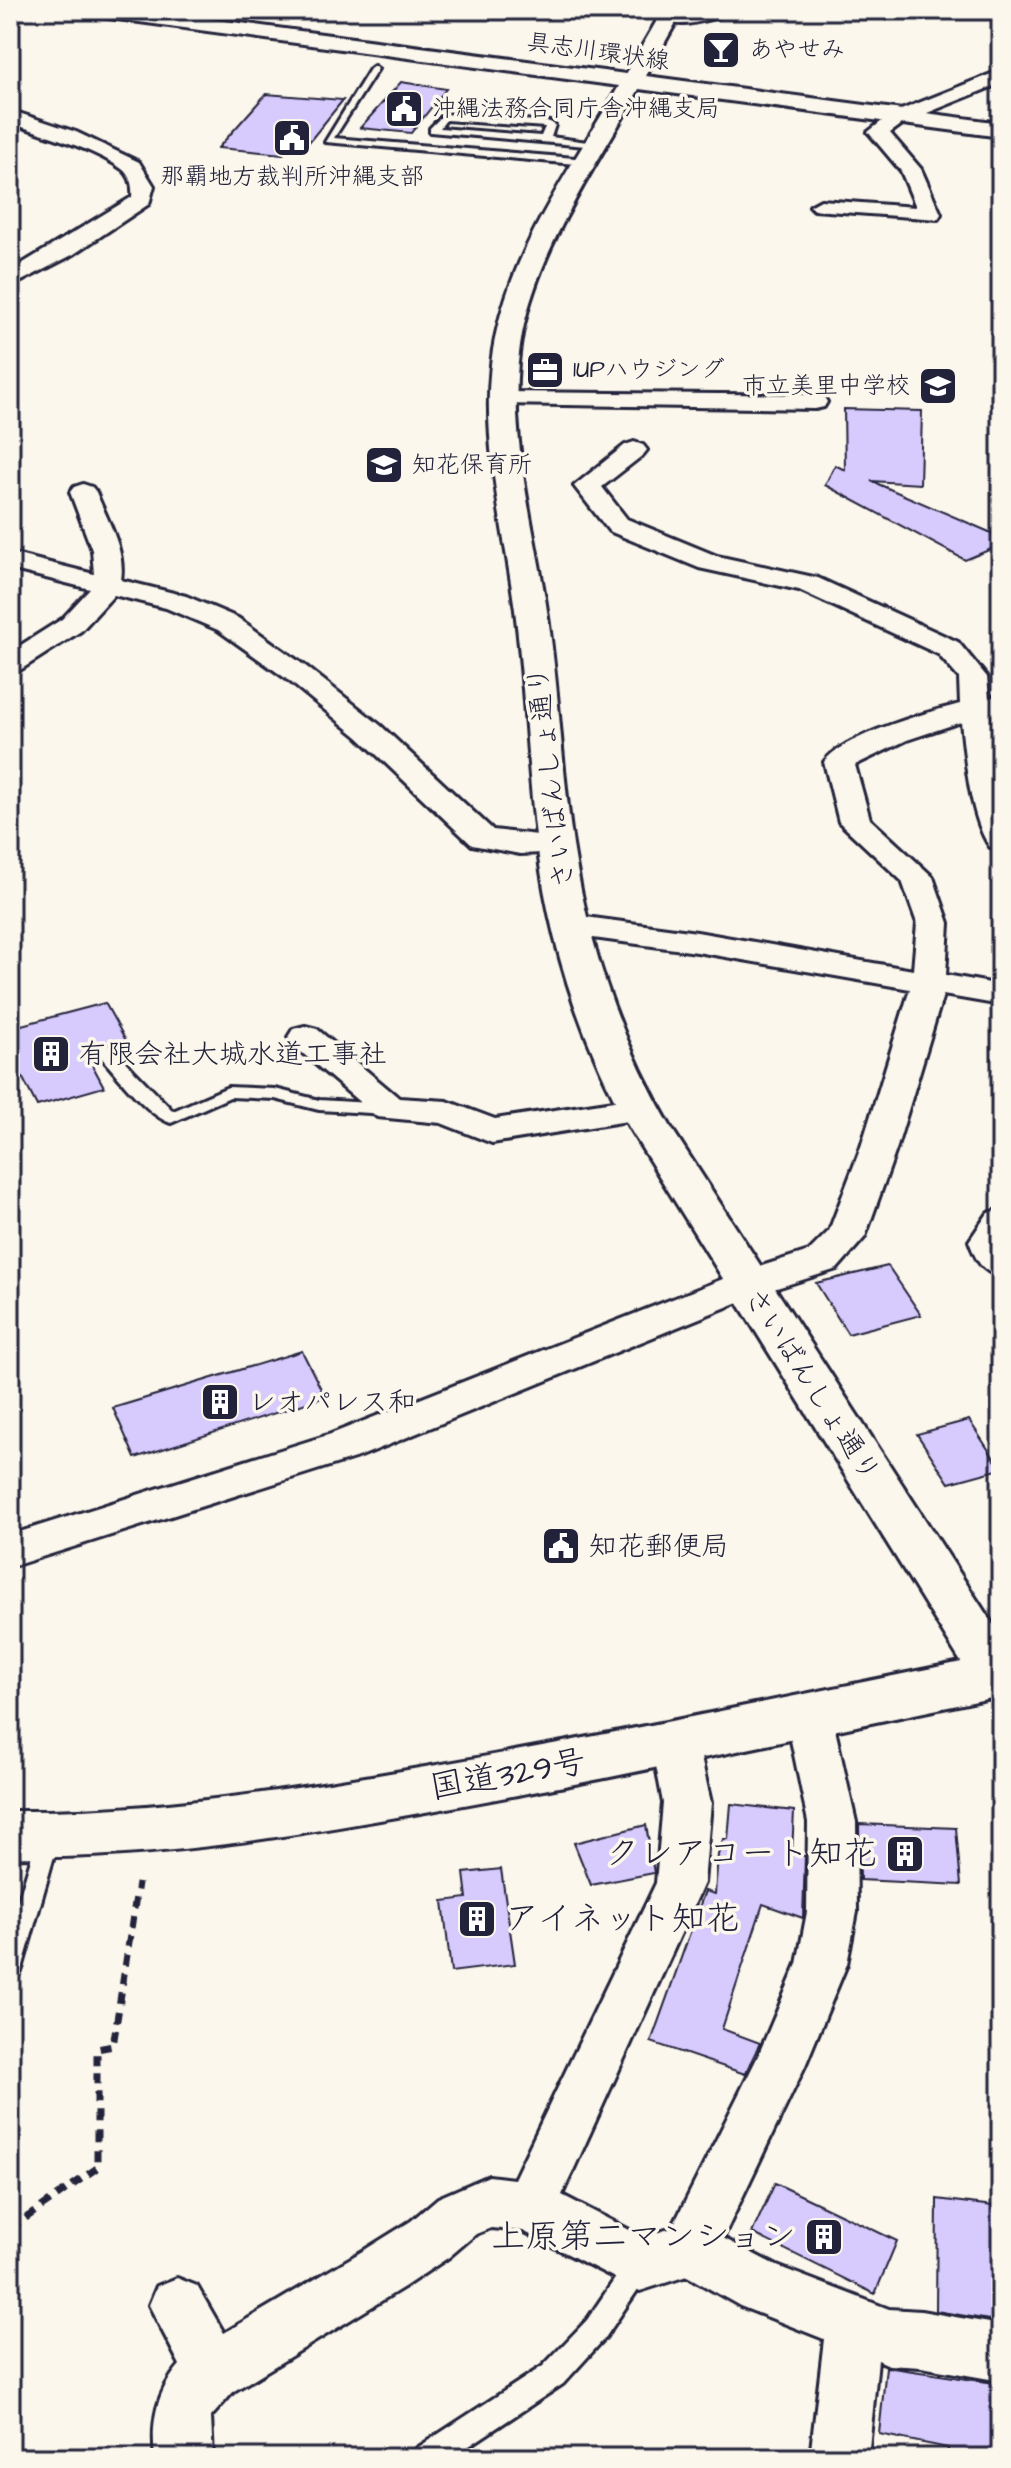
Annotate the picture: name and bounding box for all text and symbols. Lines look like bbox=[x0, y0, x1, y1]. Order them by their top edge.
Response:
street label: 具志川環状線 bbox=[524, 25, 672, 79]
bar icon: あやせみ bbox=[700, 29, 742, 71]
place label: あやせみ bbox=[749, 33, 845, 67]
public building icon: 沖縄法務合同庁舎沖縄支局 bbox=[383, 88, 425, 130]
place label: 沖縄法務合同庁舎沖縄支局 bbox=[432, 92, 720, 126]
public building icon: 那覇地方裁判所沖縄支部 bbox=[271, 117, 313, 159]
place label: 那覇地方裁判所沖縄支部 bbox=[160, 160, 424, 194]
office icon: 1UPハウジング bbox=[524, 349, 566, 391]
place label: 1UPハウジング bbox=[573, 353, 725, 387]
school or university icon: 市立美里中学校 bbox=[917, 365, 959, 407]
place label: 市立美里中学校 bbox=[742, 369, 910, 403]
school or university icon: 知花保育所 bbox=[363, 444, 405, 486]
place label: 知花保育所 bbox=[412, 448, 532, 482]
street label: さいばんしょ通り bbox=[518, 663, 584, 891]
building icon: 有限会社大城水道工事社 bbox=[30, 1033, 72, 1075]
place label: 有限会社大城水道工事社 bbox=[79, 1035, 387, 1074]
street label: さいばんしょ通り bbox=[735, 1280, 889, 1490]
building icon: レオパレス和 bbox=[199, 1381, 241, 1423]
place label: レオパレス和 bbox=[248, 1383, 416, 1422]
public building icon: 知花郵便局 bbox=[540, 1525, 582, 1567]
place label: 知花郵便局 bbox=[589, 1527, 729, 1566]
street label: 国道329号 bbox=[426, 1738, 590, 1812]
place label: クレアコート知花 bbox=[605, 1830, 877, 1878]
building icon: クレアコート知花 bbox=[884, 1833, 926, 1875]
place label: アイネット知花 bbox=[505, 1895, 740, 1943]
building icon: アイネット知花 bbox=[456, 1898, 498, 1940]
place label: 上原第二マンション bbox=[491, 2213, 796, 2261]
building icon: 上原第二マンション bbox=[803, 2216, 845, 2258]

